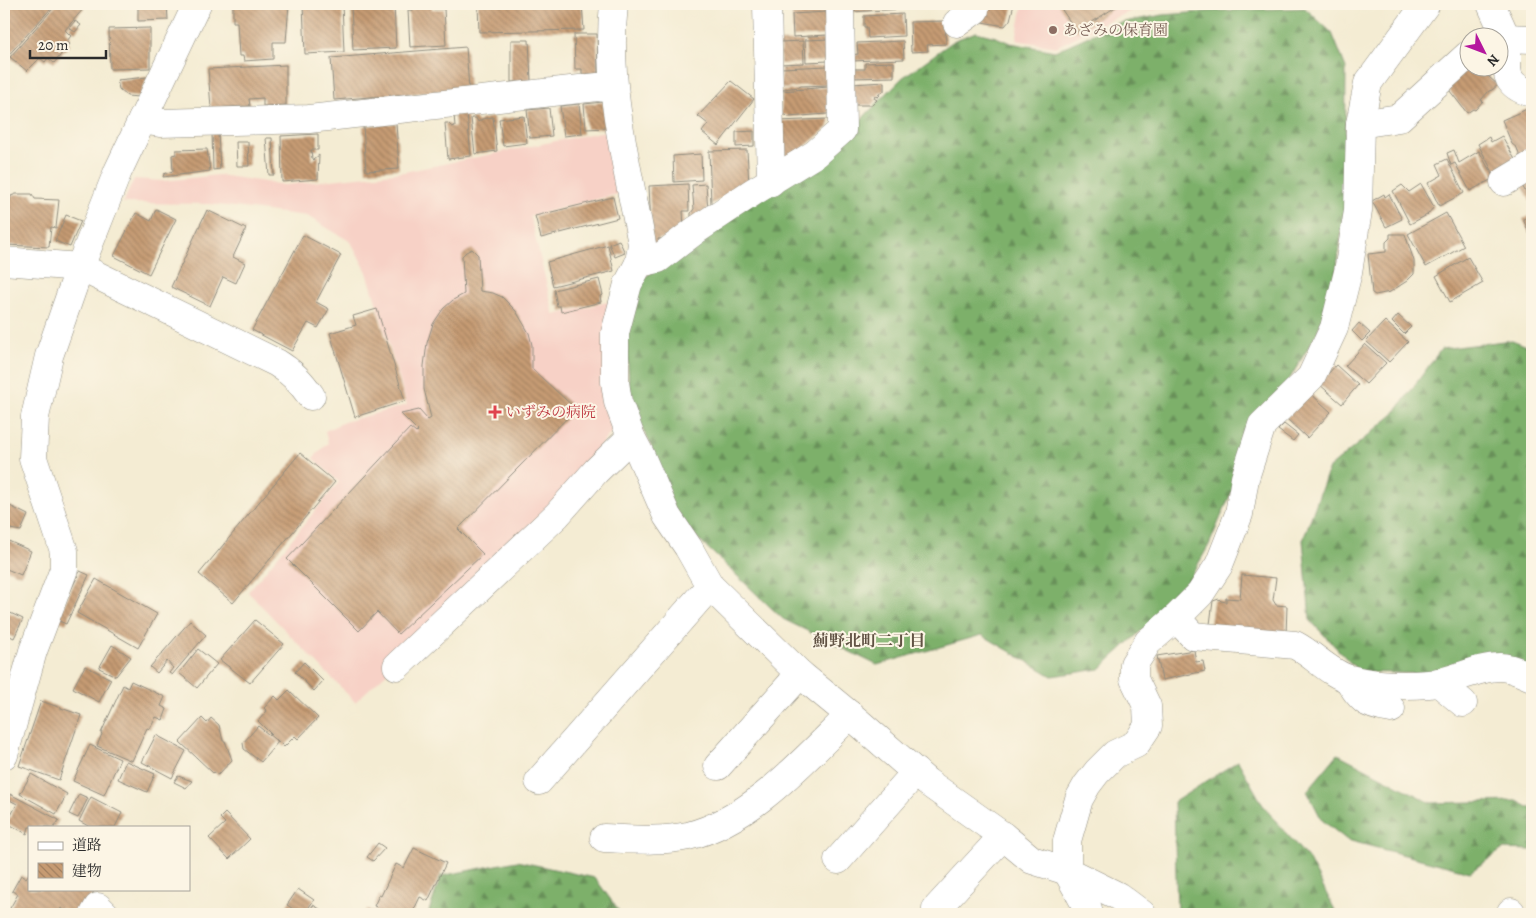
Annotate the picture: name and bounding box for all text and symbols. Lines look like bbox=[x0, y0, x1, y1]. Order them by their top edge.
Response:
place label: あざみの保育園 bbox=[1063, 20, 1168, 40]
marker: あざみの保育園 bbox=[1047, 24, 1059, 36]
scale bar bbox=[30, 28, 106, 60]
north arrow bbox=[1458, 28, 1508, 78]
text: 20 m bbox=[38, 35, 69, 55]
text: N bbox=[1483, 50, 1504, 71]
place label: いずみの病院 bbox=[506, 402, 596, 422]
marker: いずみの病院 bbox=[488, 405, 502, 419]
district label: 薊野北町二丁目 bbox=[812, 630, 925, 652]
legend bbox=[28, 826, 190, 890]
text: 道路 bbox=[72, 835, 102, 855]
text: 建物 bbox=[72, 861, 102, 881]

